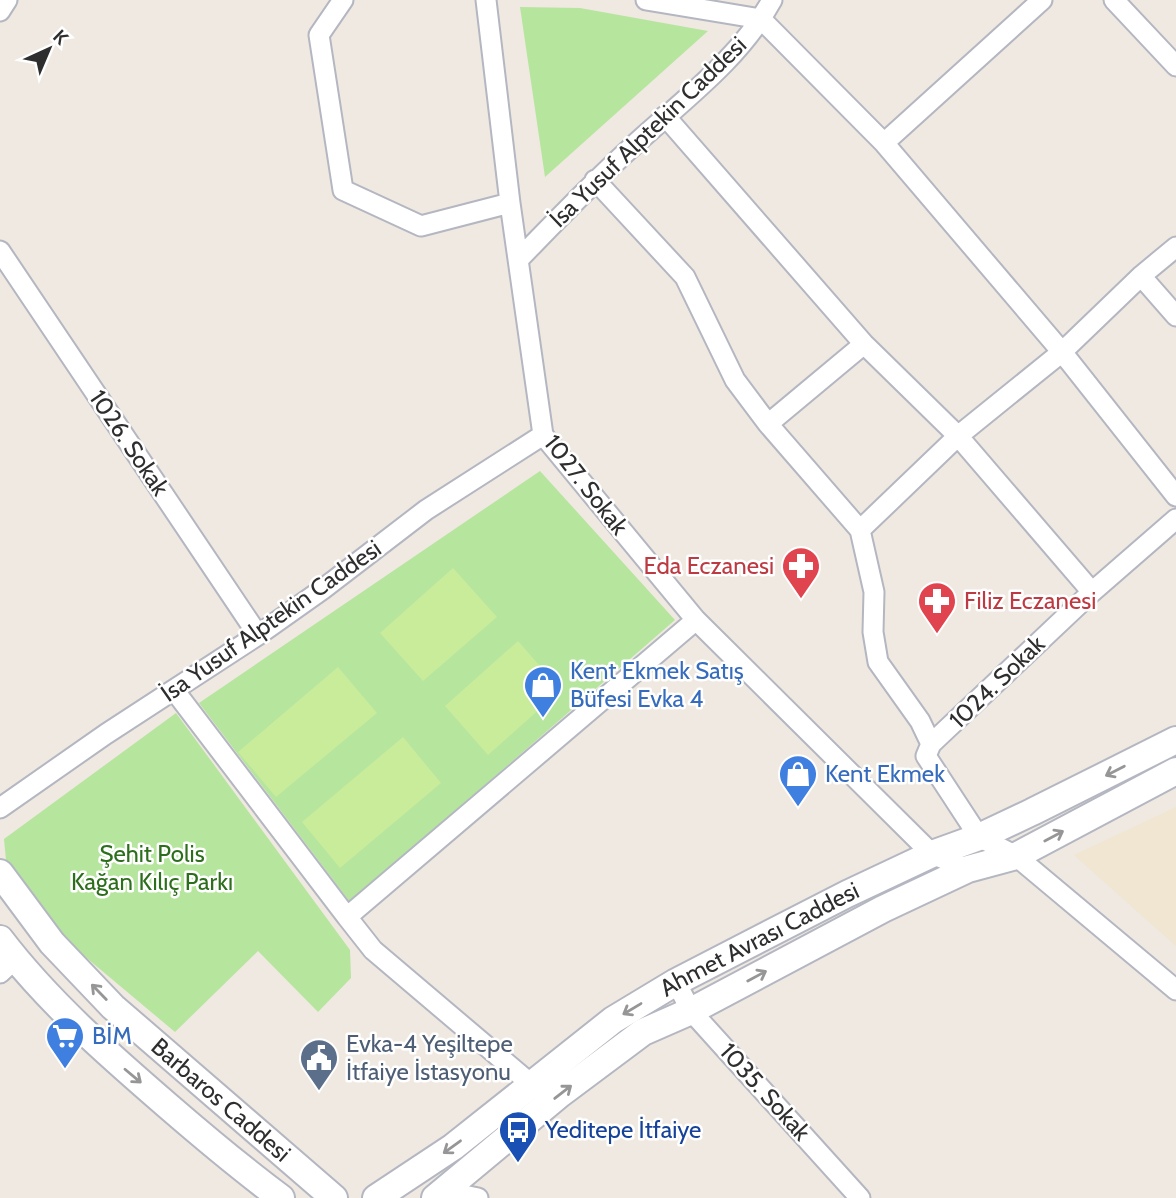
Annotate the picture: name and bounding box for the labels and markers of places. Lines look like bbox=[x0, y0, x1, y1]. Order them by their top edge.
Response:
pharmacy icon: Eda Eczanesi bbox=[780, 545, 822, 600]
place label: Eda Eczanesi bbox=[643, 551, 774, 580]
pharmacy icon: Filiz Eczanesi bbox=[916, 580, 958, 635]
place label: Filiz Eczanesi bbox=[964, 586, 1096, 615]
place label: Kent Ekmek Satış Büfesi Evka 4 bbox=[570, 656, 744, 713]
shop icon: Kent Ekmek Satış Büfesi Evka 4 bbox=[522, 664, 564, 719]
shop icon: Kent Ekmek bbox=[777, 753, 819, 808]
place label: Kent Ekmek bbox=[825, 759, 945, 788]
supermarket icon: BİM bbox=[44, 1015, 86, 1070]
place label: BİM bbox=[92, 1021, 132, 1050]
place label: Evka-4 Yeşiltepe İtfaiye İstasyonu bbox=[346, 1029, 513, 1086]
public building icon: Evka-4 Yeşiltepe İtfaiye İstasyonu bbox=[298, 1037, 340, 1092]
bus stop icon: Yeditepe İtfaiye bbox=[497, 1109, 539, 1164]
place label: Yeditepe İtfaiye bbox=[544, 1115, 701, 1144]

